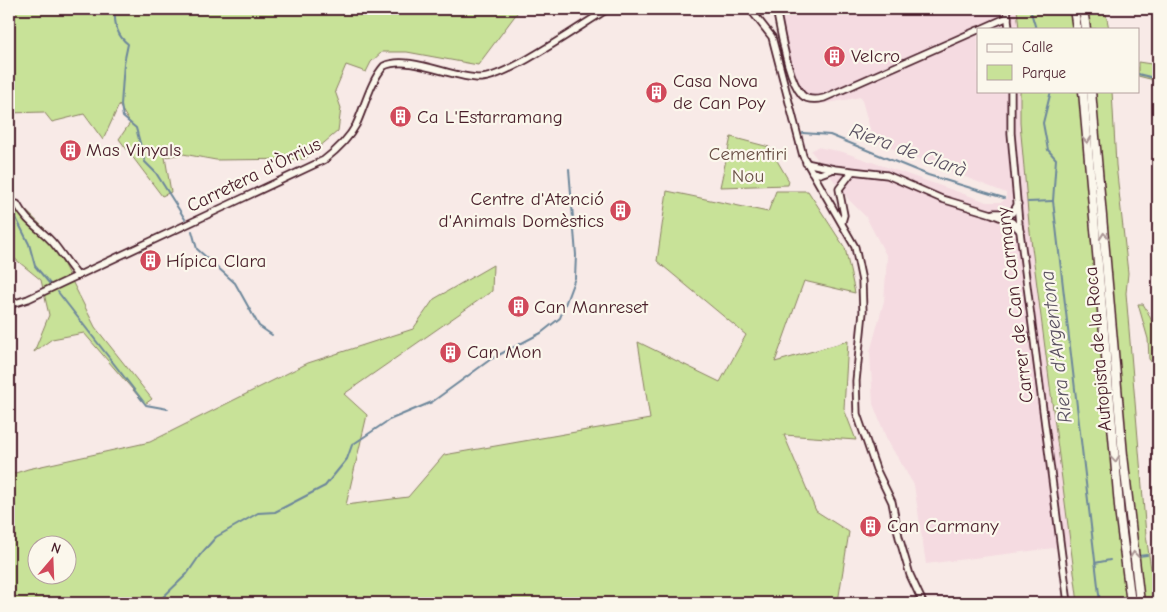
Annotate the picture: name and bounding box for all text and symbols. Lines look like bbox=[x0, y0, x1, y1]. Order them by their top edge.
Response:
legend bbox=[977, 28, 1140, 92]
text: Calle bbox=[1022, 38, 1054, 56]
building icon: Velcro bbox=[823, 44, 847, 68]
place label: Velcro bbox=[851, 45, 900, 67]
text: Parque bbox=[1022, 64, 1067, 82]
place label: Casa Nova de Can Poy bbox=[673, 70, 766, 114]
building icon: Casa Nova de Can Poy bbox=[645, 80, 669, 104]
building icon: Ca L'Estarramang bbox=[389, 105, 413, 129]
place label: Ca L'Estarramang bbox=[417, 106, 563, 128]
water label: Riera de Clarà bbox=[846, 118, 970, 182]
street label: Carretera d'Òrrius bbox=[183, 133, 325, 217]
one-way arrow bbox=[1081, 136, 1092, 144]
building icon: Mas Vinyals bbox=[58, 138, 82, 162]
place label: Mas Vinyals bbox=[86, 139, 181, 161]
park label: Cementiri Nou bbox=[709, 143, 787, 187]
place label: Centre d'Atenció d'Animals Domèstics bbox=[438, 188, 604, 232]
building icon: Centre d'Atenció d'Animals Domèstics bbox=[608, 198, 632, 222]
street label: Carrer de Can Carmany bbox=[992, 205, 1038, 404]
one-way arrow bbox=[1099, 232, 1110, 240]
building icon: Hípica Clara bbox=[138, 249, 162, 273]
place label: Hípica Clara bbox=[166, 250, 266, 272]
street label: Autopista de la Roca bbox=[1080, 266, 1116, 432]
water label: Riera d'Argentona bbox=[1035, 270, 1077, 424]
building icon: Can Manreset bbox=[506, 295, 530, 319]
place label: Can Manreset bbox=[534, 296, 649, 318]
building icon: Can Mon bbox=[439, 340, 463, 364]
place label: Can Mon bbox=[467, 341, 542, 363]
one-way arrow bbox=[1109, 455, 1120, 463]
building icon: Can Carmany bbox=[859, 514, 883, 538]
place label: Can Carmany bbox=[887, 515, 999, 537]
north arrow bbox=[28, 534, 78, 584]
text: N bbox=[49, 539, 63, 558]
one-way arrow bbox=[1129, 551, 1140, 559]

